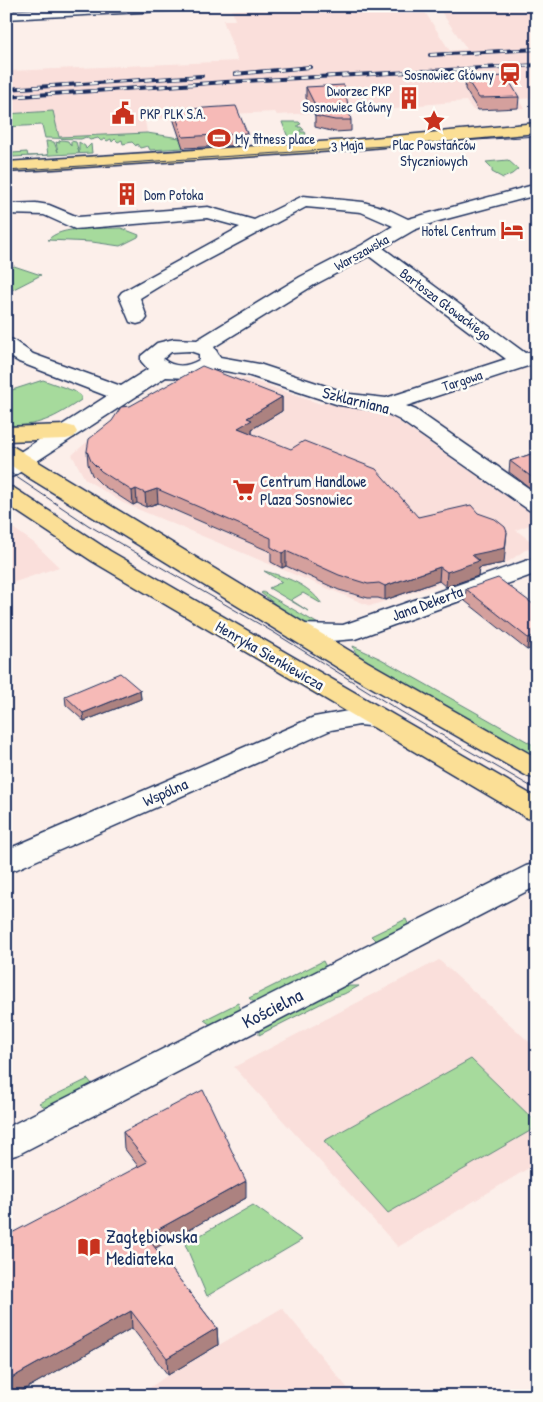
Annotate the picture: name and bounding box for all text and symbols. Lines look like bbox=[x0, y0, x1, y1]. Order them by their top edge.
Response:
station icon: Sosnowiec Główny bbox=[497, 61, 523, 87]
place label: Sosnowiec Główny bbox=[404, 65, 494, 85]
place label: Dworzec PKP Sosnowiec Główny bbox=[302, 81, 392, 117]
building icon: Dworzec PKP Sosnowiec Główny bbox=[396, 85, 422, 111]
public building icon: PKP PLK S.A. bbox=[110, 100, 136, 126]
place label: PKP PLK S.A. bbox=[140, 104, 206, 123]
place icon: Plac Powstańców Styczniowych bbox=[421, 108, 447, 134]
sports icon: My fitness place bbox=[206, 125, 232, 151]
place label: My fitness place bbox=[235, 129, 315, 149]
street label: 3 Maja bbox=[330, 134, 364, 157]
place label: Plac Powstańców Styczniowych bbox=[392, 135, 476, 171]
building icon: Dom Potoka bbox=[114, 181, 140, 207]
place label: Dom Potoka bbox=[144, 185, 204, 204]
hotel icon: Hotel Centrum bbox=[499, 217, 525, 243]
place label: Hotel Centrum bbox=[422, 221, 496, 240]
street label: Warszawska bbox=[330, 229, 392, 275]
street label: Bartosza Głowackiego bbox=[396, 263, 496, 346]
street label: Targowa bbox=[439, 364, 485, 396]
street label: Szklarniana bbox=[320, 381, 392, 419]
place label: Centrum Handlowe Plaza Sosnowiec bbox=[260, 470, 367, 510]
supermarket icon: Centrum Handlowe Plaza Sosnowiec bbox=[231, 477, 257, 503]
street label: Jana Dekerta bbox=[388, 580, 466, 626]
street label: Henryka Sienkiewicza bbox=[212, 615, 328, 695]
street label: Wspólna bbox=[139, 772, 191, 812]
street label: Kościelna bbox=[237, 981, 307, 1034]
place label: Zagłębiowska Mediateka bbox=[106, 1223, 198, 1271]
library icon: Zagłębiowska Mediateka bbox=[76, 1234, 102, 1260]

